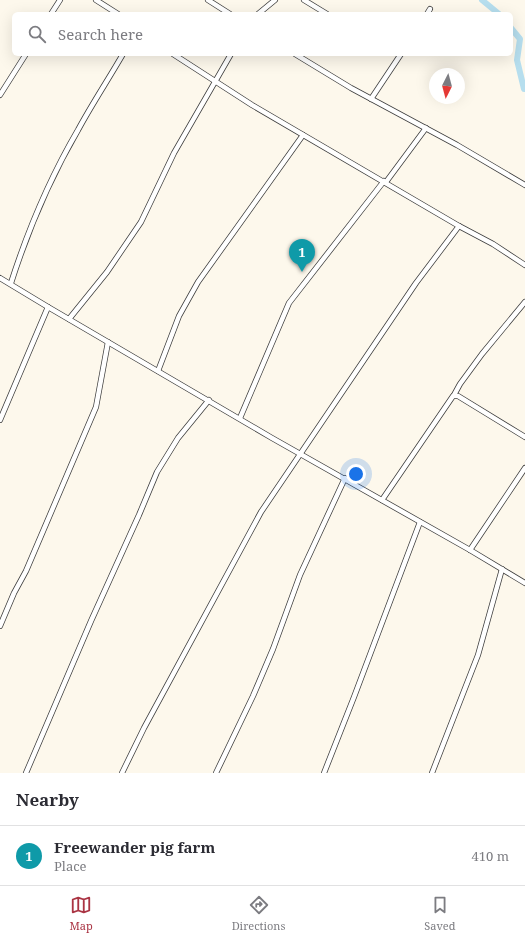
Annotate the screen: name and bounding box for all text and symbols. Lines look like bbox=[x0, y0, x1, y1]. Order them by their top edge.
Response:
search box bbox=[12, 12, 513, 56]
icon: search bbox=[26, 23, 48, 45]
text: Search here bbox=[58, 24, 143, 44]
north arrow bbox=[429, 68, 465, 104]
pin: 1 bbox=[289, 239, 315, 272]
your location bbox=[346, 464, 366, 484]
text: Nearby bbox=[16, 788, 79, 811]
text: Freewander pig farm bbox=[54, 837, 215, 857]
text: 1 bbox=[25, 847, 33, 865]
text: 410 m bbox=[472, 847, 509, 865]
text: Place bbox=[54, 857, 87, 875]
tab: Map bbox=[69, 894, 93, 933]
tab: Directions bbox=[232, 894, 285, 933]
tab: Saved bbox=[424, 894, 456, 933]

